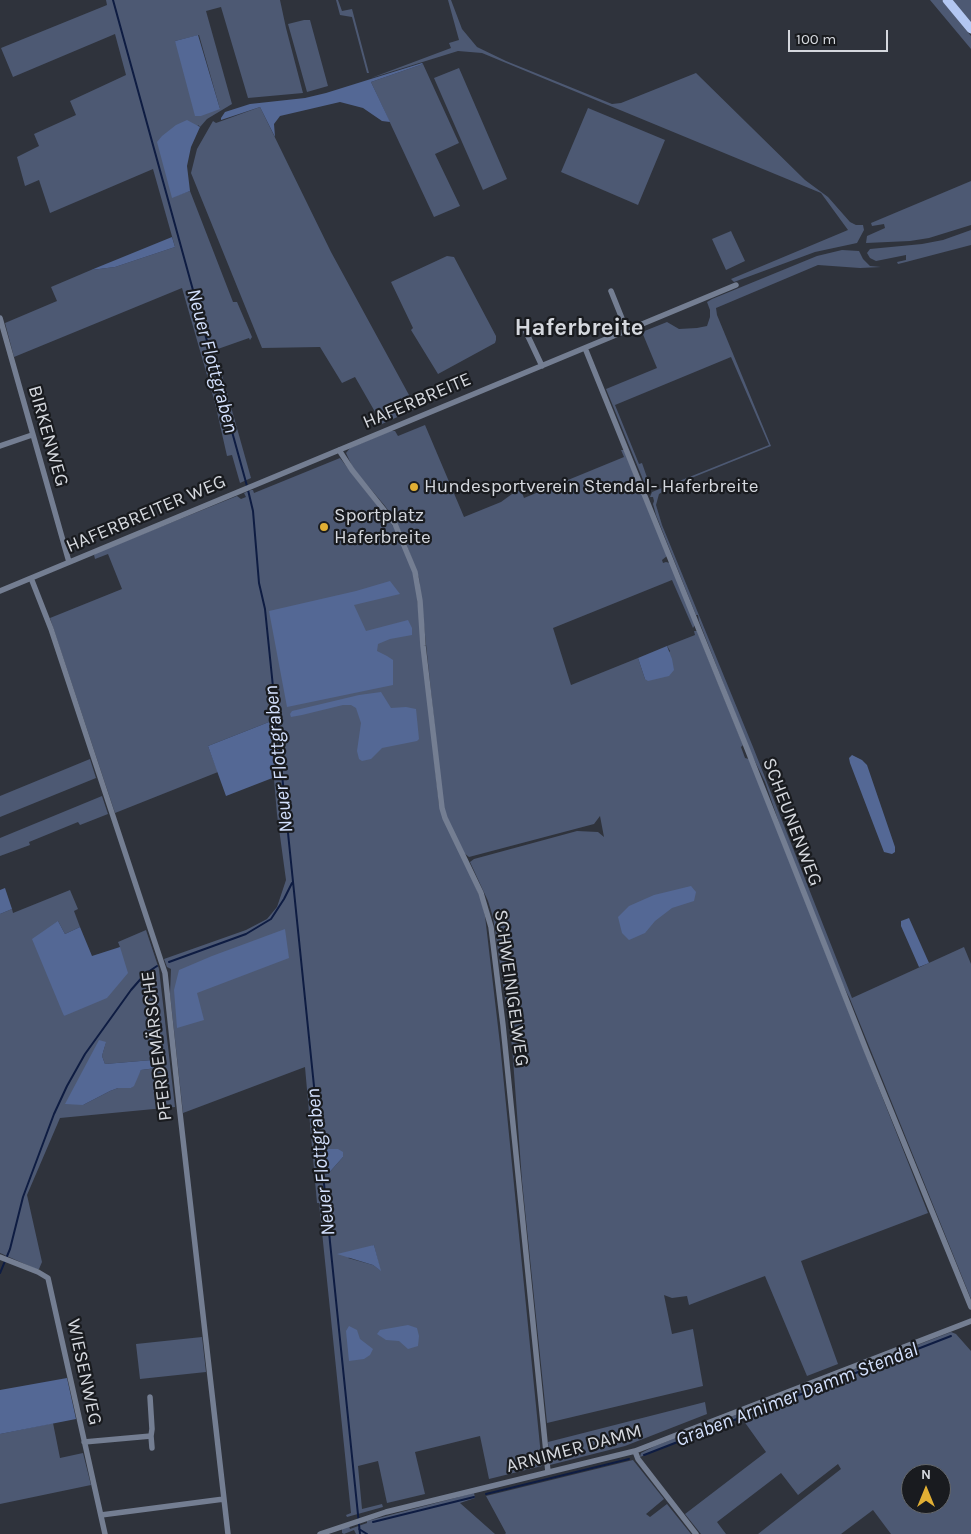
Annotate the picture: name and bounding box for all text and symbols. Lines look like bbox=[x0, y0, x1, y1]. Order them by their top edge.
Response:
scale bar bbox=[791, 20, 891, 52]
text: 100 m bbox=[796, 30, 836, 48]
water label: Neuer Flottgraben bbox=[181, 286, 243, 436]
district label: Haferbreite bbox=[515, 314, 643, 342]
street label: HAFERBREITE bbox=[359, 368, 475, 434]
street label: BIRKENWEG bbox=[23, 383, 73, 489]
street label: HAFERBREITER WEG bbox=[63, 470, 229, 558]
place label: Hundesportverein Stendal- Haferbreite bbox=[424, 476, 758, 498]
marker: Hundesportverein Stendal- Haferbreite bbox=[408, 481, 420, 493]
place label: Sportplatz Haferbreite bbox=[334, 505, 431, 549]
marker: Sportplatz Haferbreite bbox=[318, 521, 330, 533]
water label: Neuer Flottgraben bbox=[259, 684, 299, 834]
street label: SCHEUNENWEG bbox=[757, 755, 827, 889]
street label: SCHWEINIGELWEG bbox=[489, 908, 533, 1068]
street label: PFERDEMÄRSCHE bbox=[136, 970, 178, 1122]
water label: Neuer Flottgraben bbox=[301, 1087, 341, 1237]
street label: WIESENWEG bbox=[62, 1317, 106, 1427]
water label: Graben Arnimer Damm Stendal bbox=[672, 1338, 922, 1452]
street label: ARNIMER DAMM bbox=[504, 1420, 644, 1478]
north arrow bbox=[901, 1464, 951, 1514]
text: N bbox=[921, 1466, 931, 1483]

